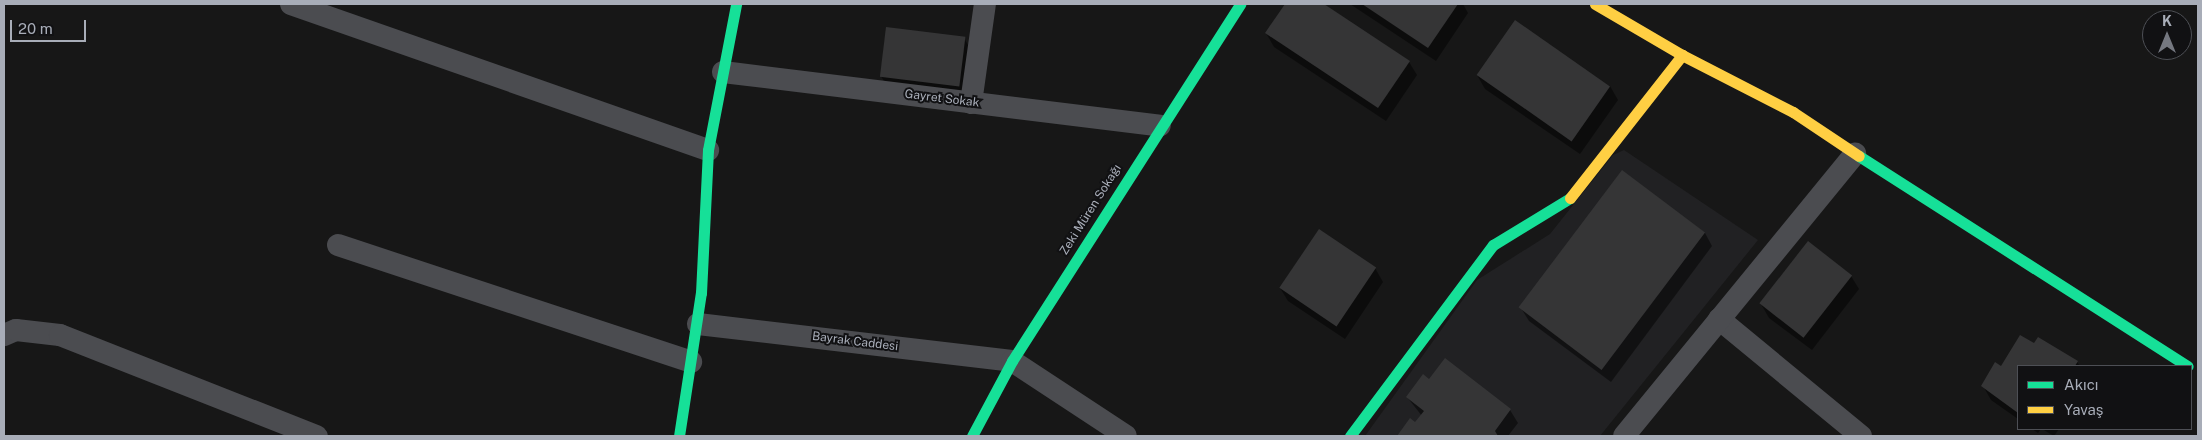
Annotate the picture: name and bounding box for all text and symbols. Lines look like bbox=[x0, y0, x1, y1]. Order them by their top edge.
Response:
scale bar bbox=[12, 10, 89, 42]
north arrow bbox=[2142, 10, 2192, 60]
text: K bbox=[2162, 13, 2172, 29]
text: 20 m bbox=[18, 20, 53, 37]
street label: Gayret Sokak bbox=[904, 87, 980, 111]
street label: Zeki Müren Sokağı bbox=[1057, 162, 1125, 258]
street label: Bayrak Caddesi bbox=[811, 330, 899, 354]
legend bbox=[2017, 365, 2192, 430]
text: Akıcı bbox=[2064, 376, 2098, 393]
text: Yavaş bbox=[2064, 401, 2103, 418]

